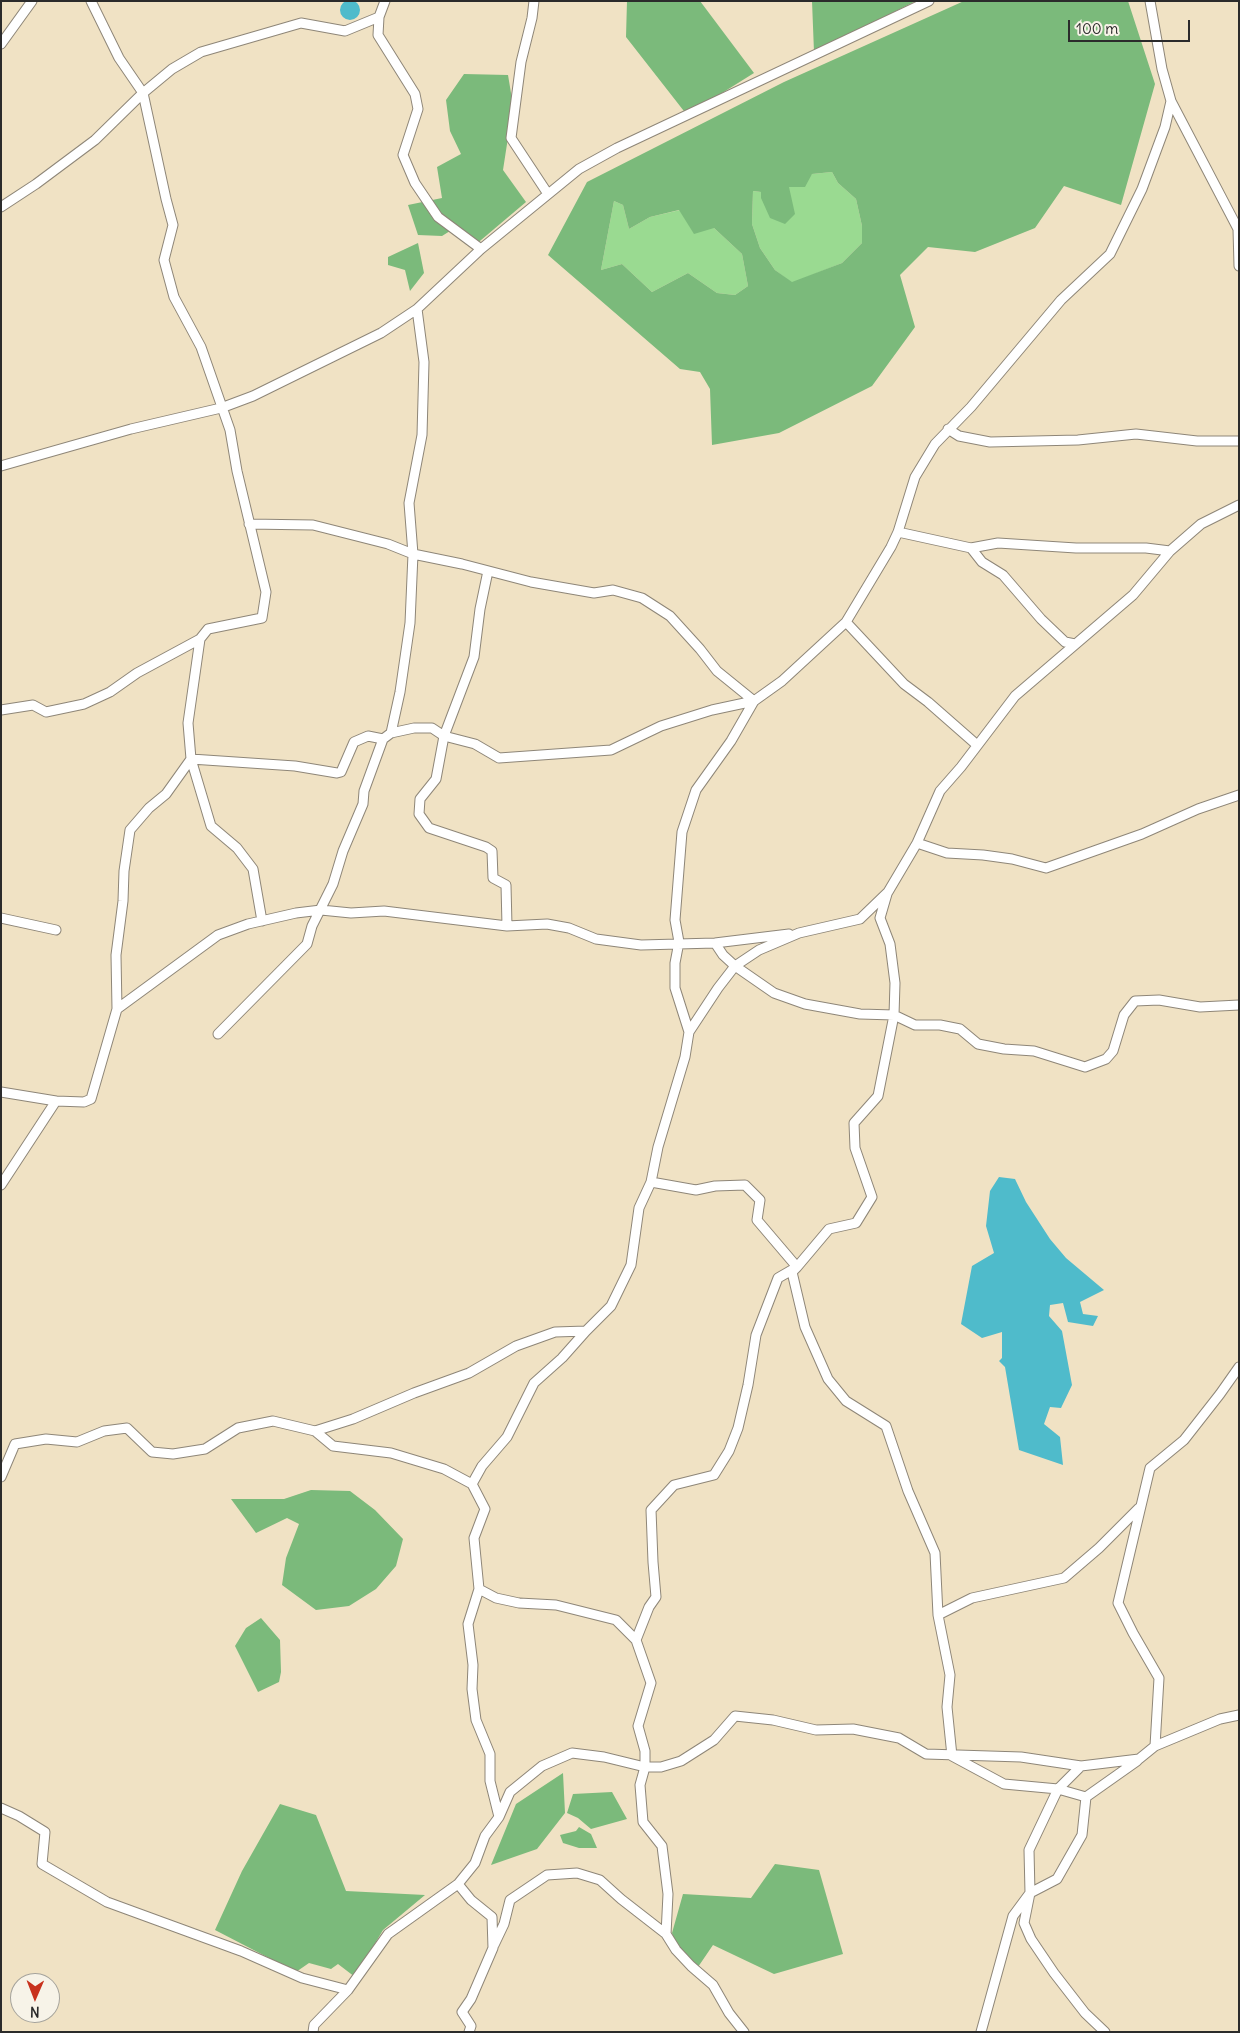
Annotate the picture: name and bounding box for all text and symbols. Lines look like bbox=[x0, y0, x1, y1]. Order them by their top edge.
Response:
scale bar bbox=[1070, 10, 1192, 42]
text: 100 m bbox=[1076, 19, 1118, 38]
north arrow bbox=[10, 1973, 60, 2023]
text: N bbox=[30, 2003, 40, 2021]

